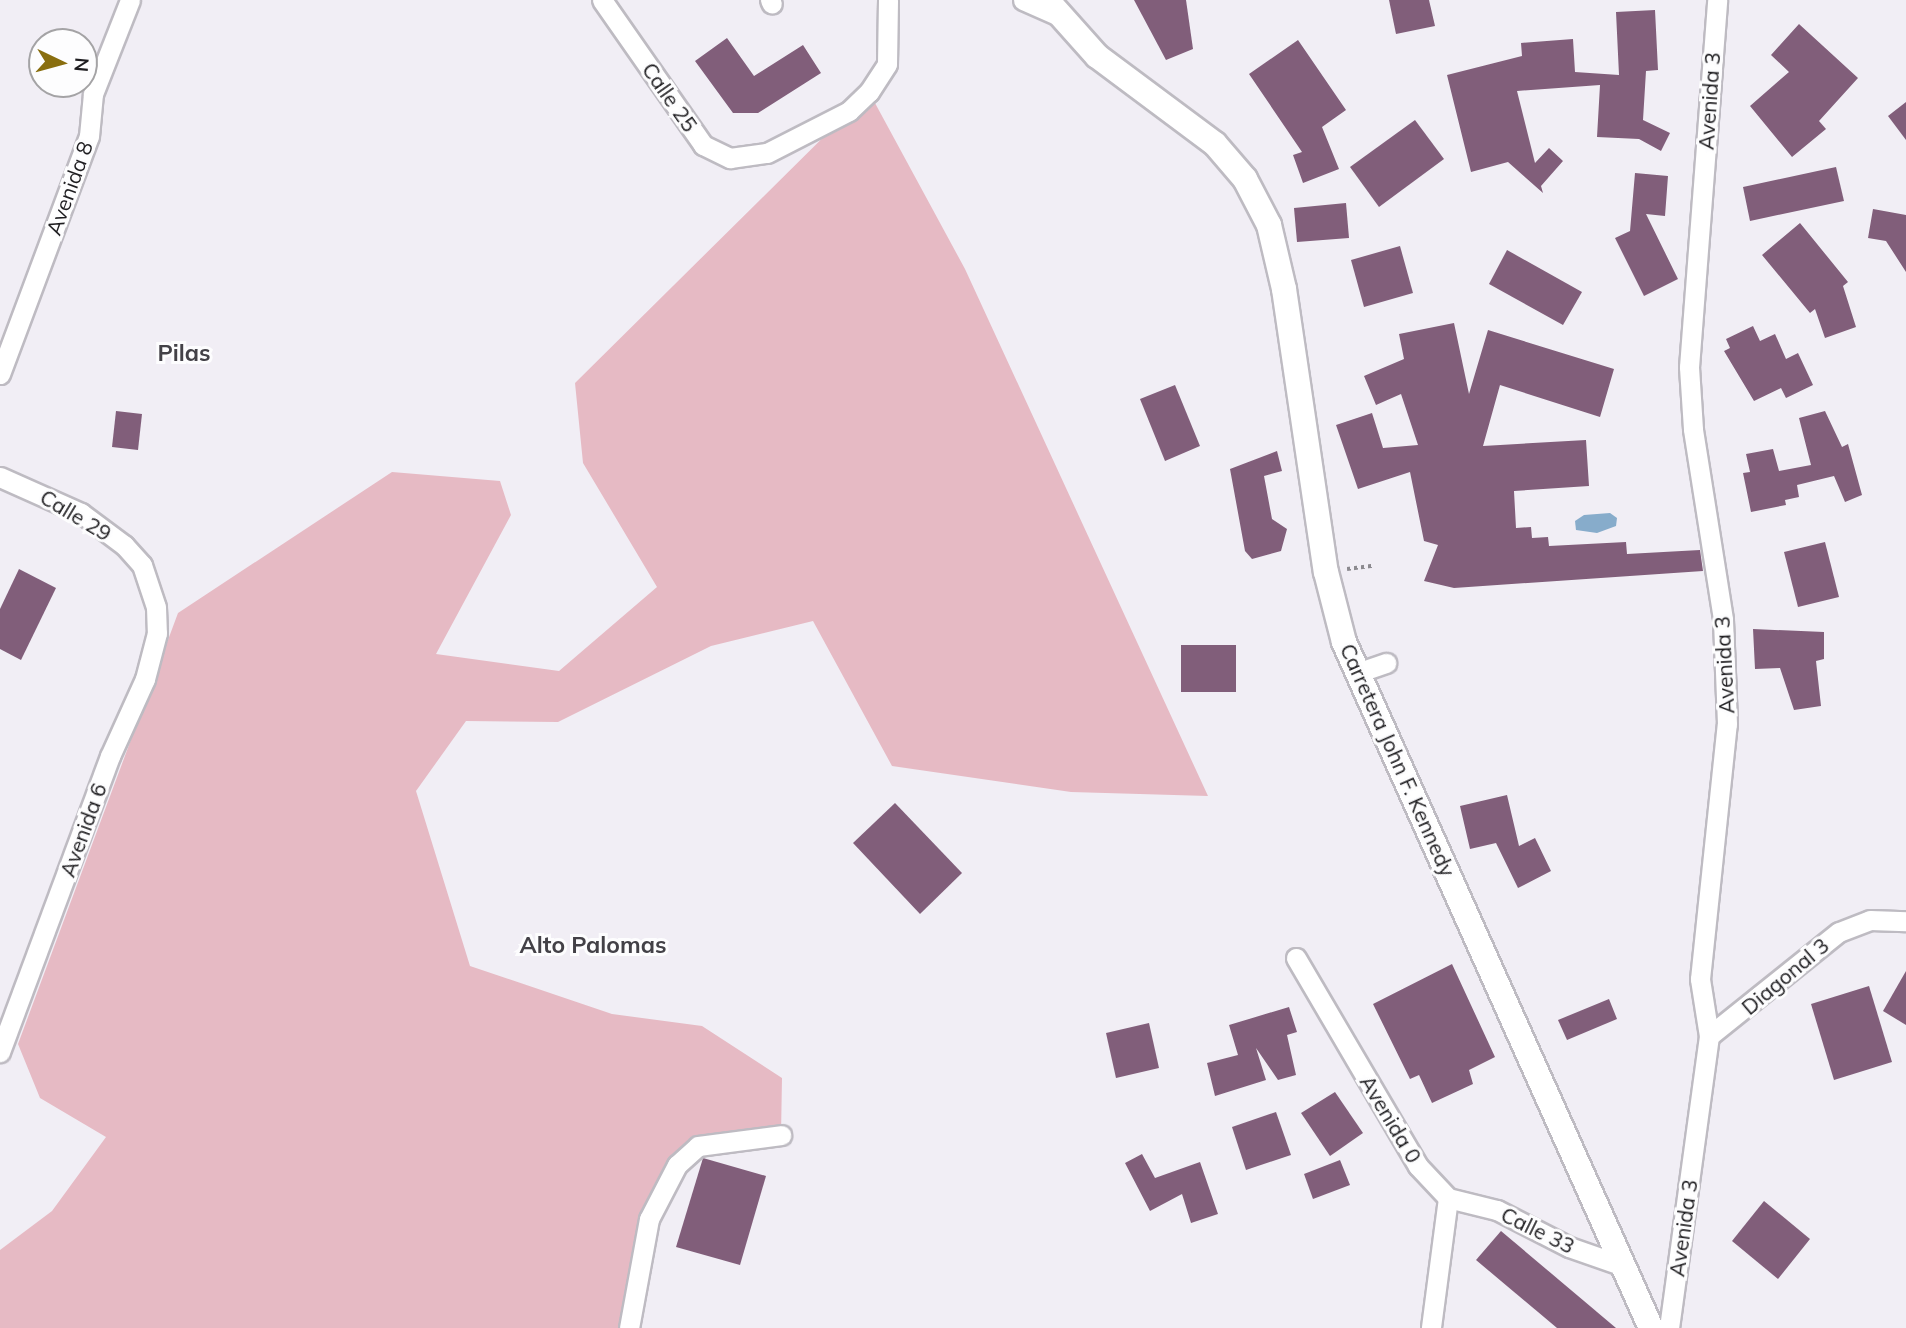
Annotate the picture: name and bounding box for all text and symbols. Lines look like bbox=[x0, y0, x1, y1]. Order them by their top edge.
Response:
north arrow bbox=[28, 28, 98, 98]
street label: Avenida 3 bbox=[1693, 51, 1725, 151]
text: N bbox=[69, 56, 95, 73]
street label: Calle 25 bbox=[637, 58, 703, 136]
street label: Avenida 8 bbox=[40, 138, 98, 238]
district label: Pilas bbox=[157, 339, 211, 367]
street label: Calle 29 bbox=[36, 484, 116, 546]
street label: Avenida 3 bbox=[1709, 615, 1739, 715]
street label: Carretera John F. Kennedy bbox=[1335, 640, 1461, 880]
street label: Avenida 6 bbox=[54, 780, 112, 880]
district label: Alto Palomas bbox=[520, 931, 666, 959]
street label: Diagonal 3 bbox=[1736, 932, 1834, 1020]
street label: Avenida 0 bbox=[1355, 1071, 1427, 1167]
street label: Avenida 3 bbox=[1664, 1178, 1702, 1278]
street label: Calle 33 bbox=[1497, 1201, 1579, 1259]

